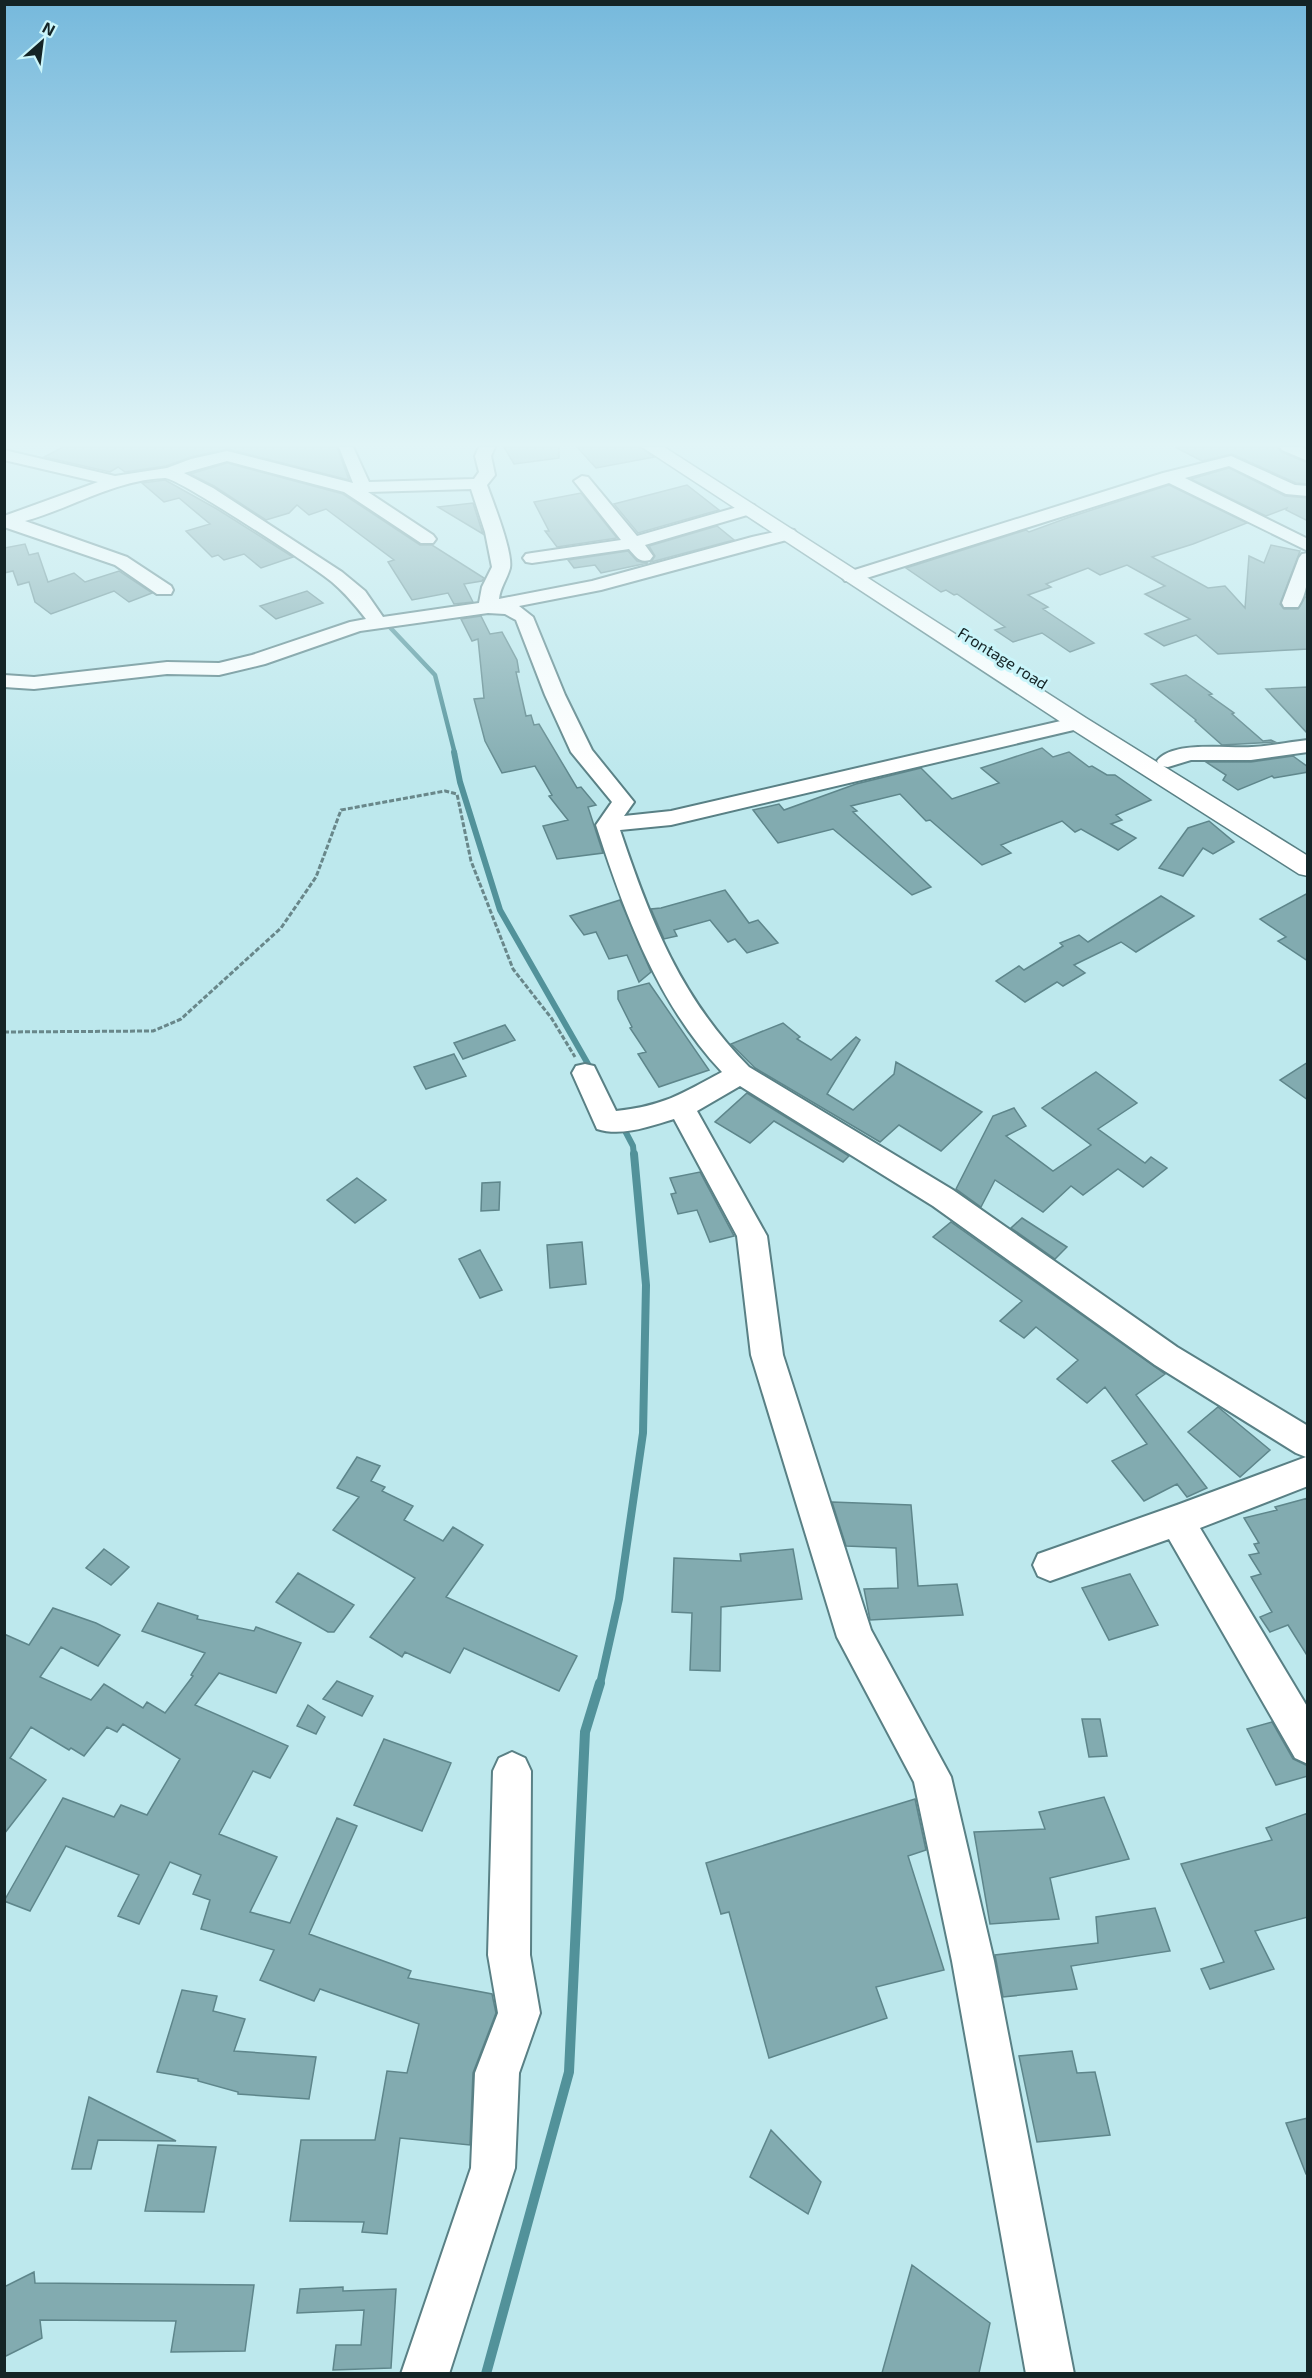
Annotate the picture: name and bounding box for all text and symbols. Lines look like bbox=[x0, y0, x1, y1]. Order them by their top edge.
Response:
north arrow bbox=[12, 12, 72, 72]
text: N bbox=[40, 17, 59, 39]
street label: Frontage road bbox=[955, 622, 1052, 693]

